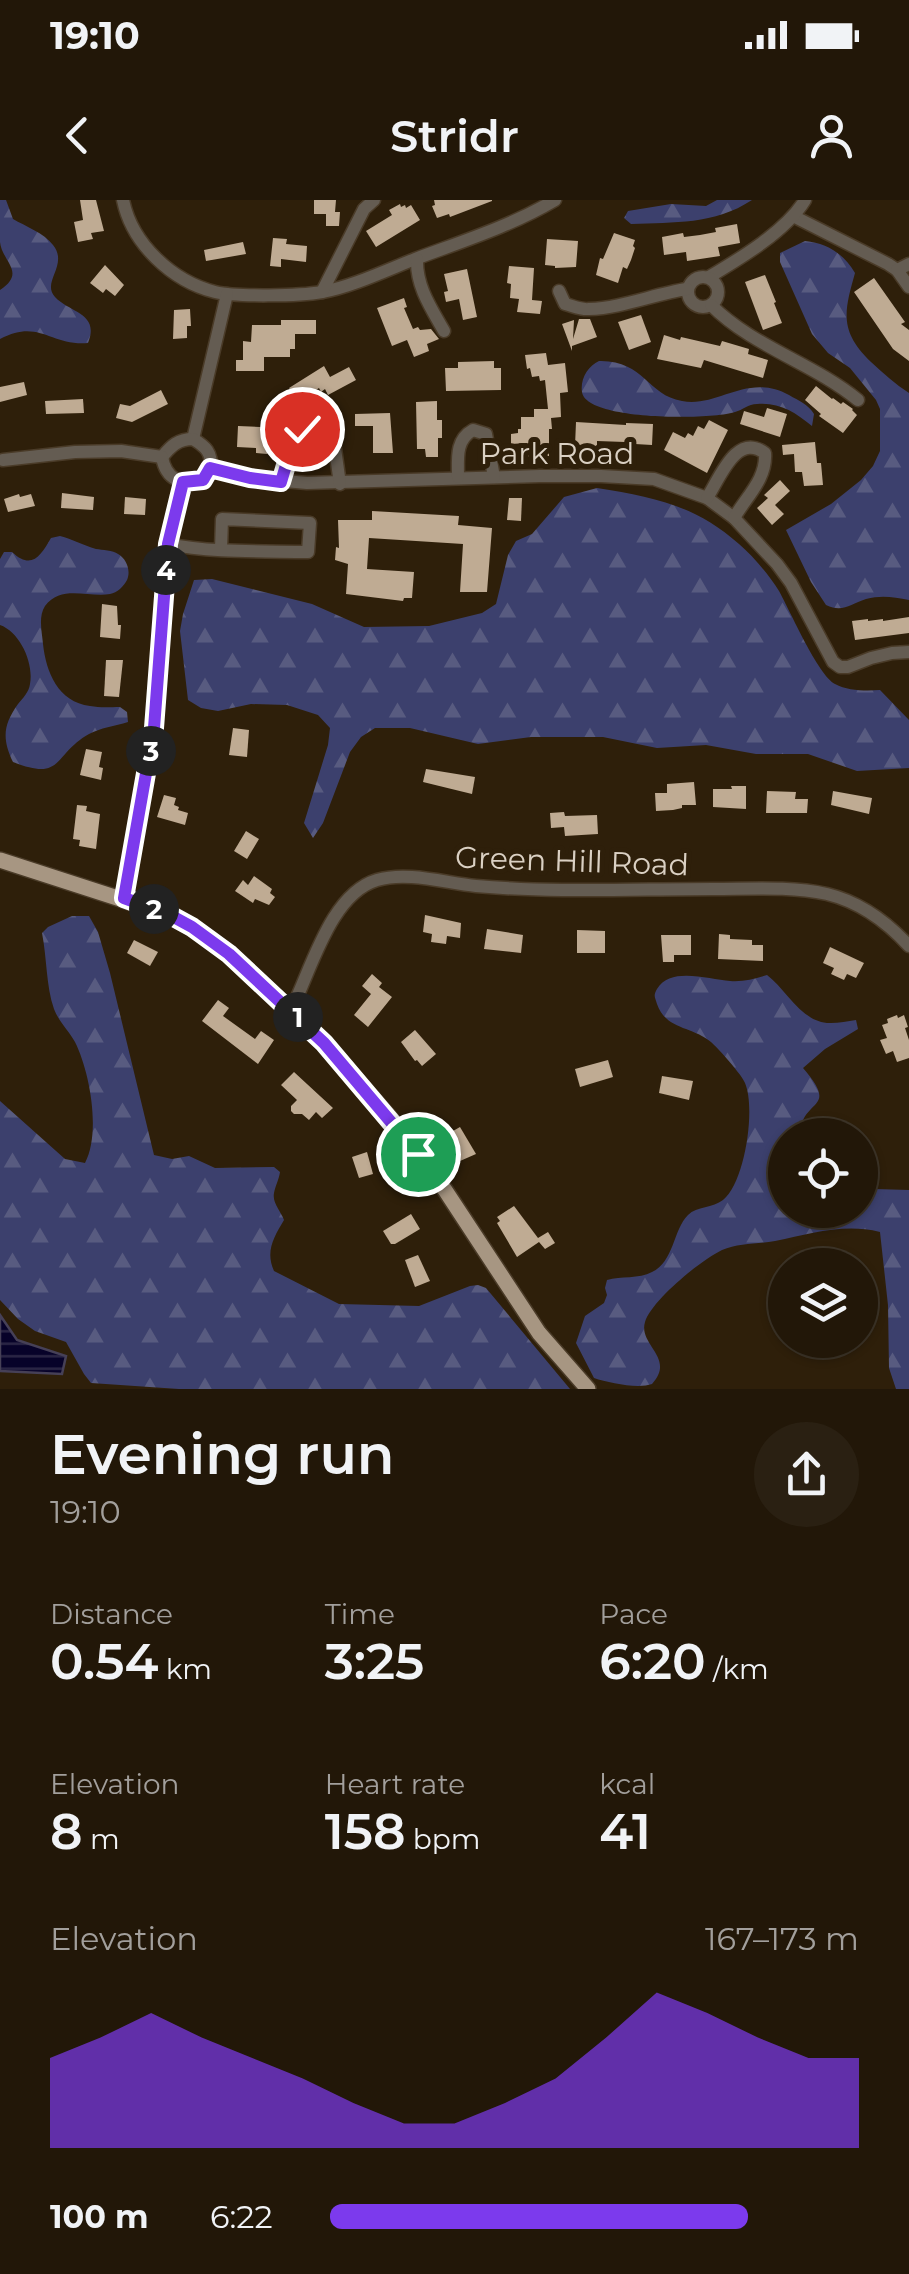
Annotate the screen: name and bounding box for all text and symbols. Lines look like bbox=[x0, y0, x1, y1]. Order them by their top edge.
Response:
text: 19:10 bbox=[50, 12, 140, 59]
icon: back bbox=[50, 108, 105, 163]
text: Stridr bbox=[390, 108, 519, 163]
icon: person bbox=[804, 108, 859, 163]
pin bbox=[260, 387, 345, 472]
icon: check bbox=[275, 402, 330, 457]
street label: Park Road bbox=[480, 435, 634, 472]
pin: 4 bbox=[141, 545, 191, 595]
text: 4 bbox=[156, 553, 176, 587]
pin: 3 bbox=[126, 726, 176, 776]
text: 3 bbox=[143, 734, 159, 768]
street label: Green Hill Road bbox=[454, 838, 690, 884]
pin: 2 bbox=[129, 884, 179, 934]
text: 2 bbox=[146, 892, 162, 926]
pin: 1 bbox=[273, 992, 323, 1042]
text: 1 bbox=[293, 1000, 303, 1034]
pin bbox=[376, 1112, 461, 1197]
map controls bbox=[768, 1118, 878, 1358]
button: locate bbox=[768, 1118, 878, 1228]
icon: arrive bbox=[391, 1127, 446, 1182]
button: layers bbox=[768, 1248, 878, 1358]
text: Evening run bbox=[50, 1421, 395, 1488]
button: share bbox=[754, 1422, 859, 1527]
text: 19:10 bbox=[50, 1492, 121, 1531]
text: Distance bbox=[50, 1597, 173, 1631]
text: Time bbox=[325, 1597, 395, 1631]
text: Pace bbox=[599, 1597, 668, 1631]
text: 0.54 bbox=[50, 1631, 158, 1692]
text: 3:25 bbox=[325, 1631, 424, 1692]
text: 6:20 bbox=[599, 1631, 706, 1692]
text: km bbox=[158, 1652, 212, 1686]
text: /km bbox=[706, 1652, 769, 1686]
text: Elevation bbox=[50, 1767, 179, 1801]
text: Heart rate bbox=[325, 1767, 465, 1801]
text: kcal bbox=[599, 1767, 655, 1801]
text: 8 bbox=[50, 1801, 83, 1862]
text: 158 bbox=[325, 1801, 406, 1862]
text: 41 bbox=[599, 1801, 651, 1862]
text: m bbox=[83, 1822, 120, 1856]
text: bpm bbox=[406, 1822, 481, 1856]
text: Elevation bbox=[50, 1919, 198, 1958]
text: 167–173 m bbox=[705, 1919, 859, 1958]
text: 100 m bbox=[50, 2197, 149, 2236]
text: 6:22 bbox=[210, 2197, 273, 2236]

